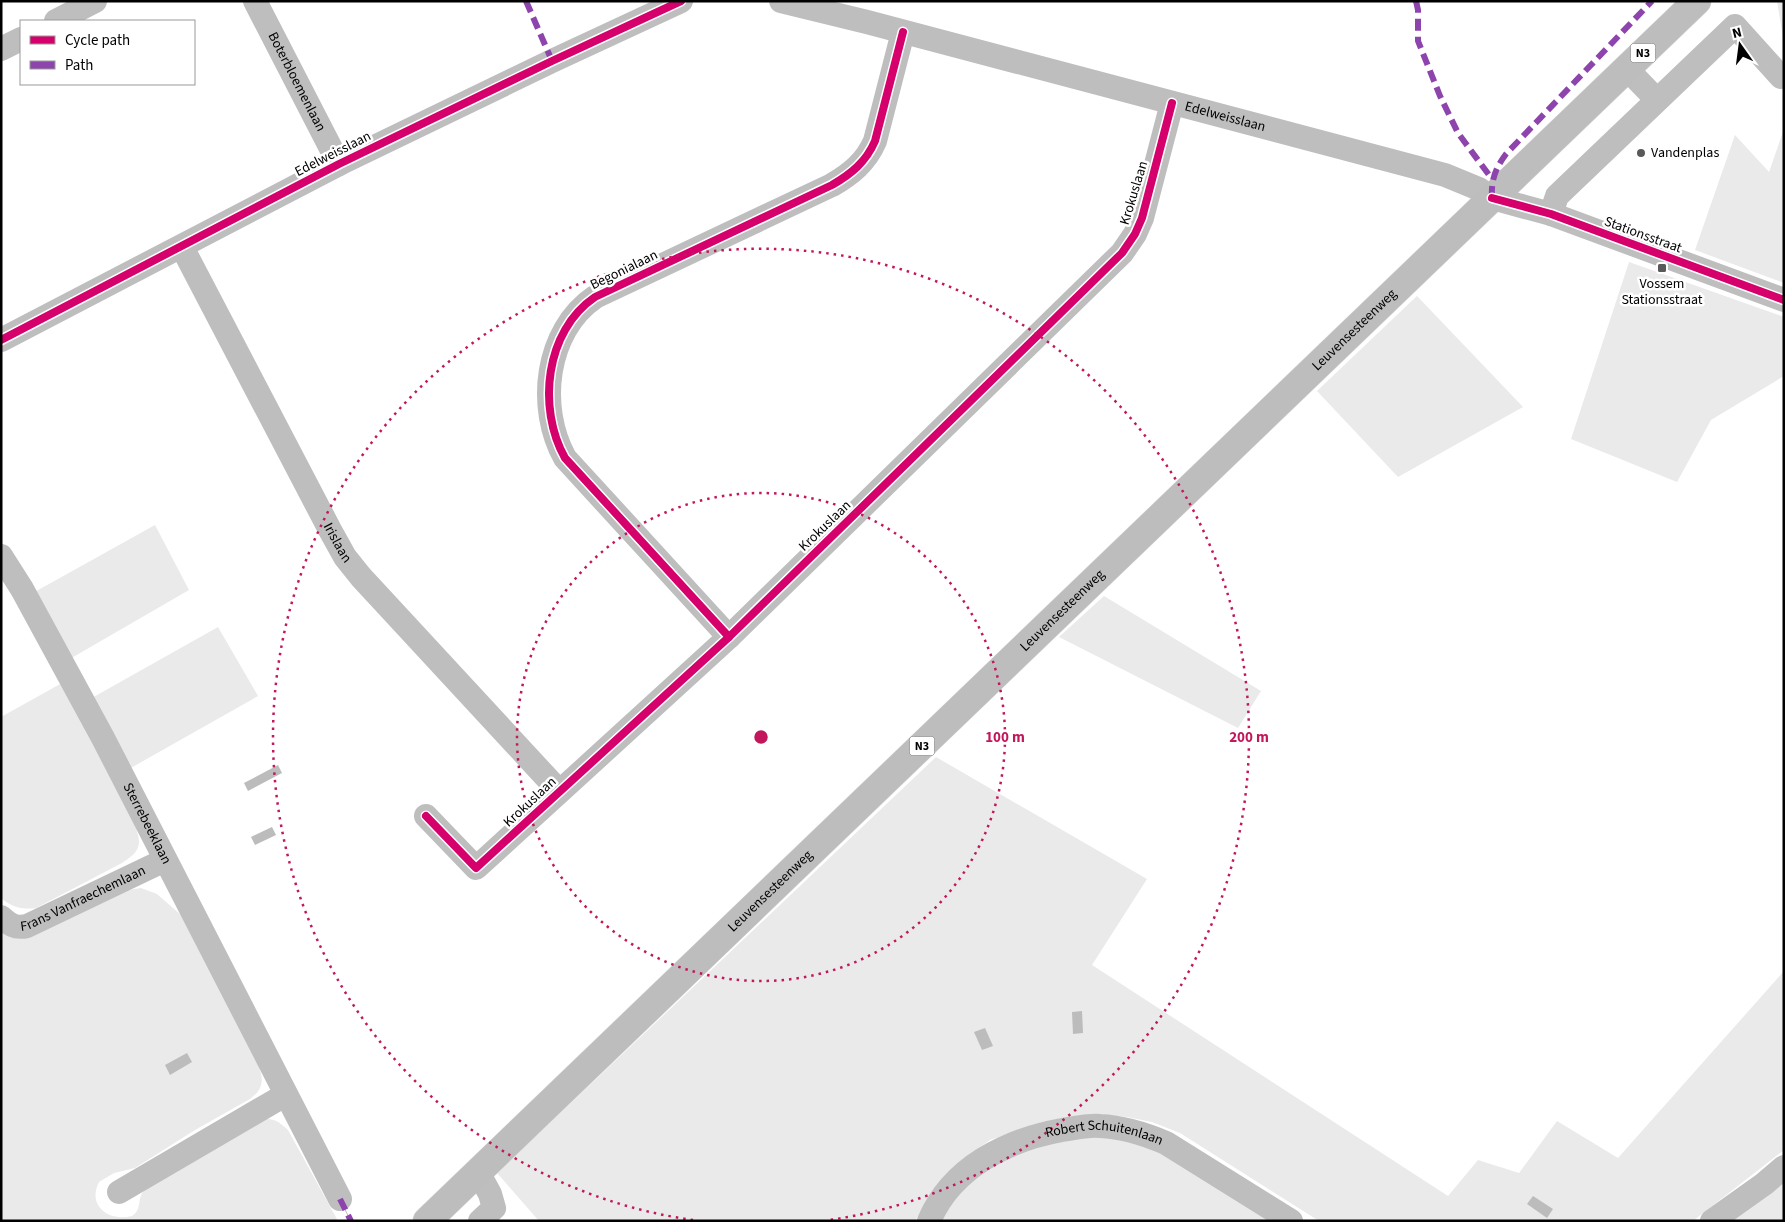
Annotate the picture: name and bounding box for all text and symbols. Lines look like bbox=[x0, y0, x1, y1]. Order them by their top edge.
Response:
legend bbox=[20, 20, 195, 85]
north arrow bbox=[1715, 20, 1765, 70]
text: N bbox=[1730, 23, 1744, 44]
street label: Boterbloemenlaan bbox=[263, 29, 331, 135]
text: Cycle path bbox=[65, 30, 130, 51]
road number: N3 bbox=[1630, 44, 1656, 62]
text: Path bbox=[65, 55, 93, 76]
street label: Edelweisslaan bbox=[1182, 97, 1268, 137]
street label: Edelweisslaan bbox=[291, 126, 375, 182]
place label: Vandenplas bbox=[1651, 143, 1719, 163]
marker: Vandenplas bbox=[1635, 147, 1647, 159]
street label: Krokuslaan bbox=[1115, 159, 1153, 227]
street label: Stationsstraat bbox=[1601, 212, 1685, 258]
street label: Begonialaan bbox=[587, 245, 661, 295]
marker: Vossem Stationsstraat bbox=[1656, 262, 1668, 274]
place label: Vossem Stationsstraat bbox=[1621, 274, 1703, 310]
street label: Leuvensesteenweg bbox=[1308, 285, 1401, 376]
street label: Krokuslaan bbox=[794, 496, 856, 556]
street label: Irislaan bbox=[318, 519, 356, 567]
street label: Leuvensesteenweg bbox=[1015, 565, 1109, 656]
text: 100 m bbox=[985, 727, 1025, 748]
text: 200 m bbox=[1229, 727, 1269, 748]
centre of rings bbox=[752, 728, 770, 746]
road number: N3 bbox=[910, 736, 934, 756]
street label: Krokuslaan bbox=[499, 772, 561, 832]
street label: Sterrebeeklaan bbox=[118, 779, 176, 868]
street label: Leuvensesteenweg bbox=[723, 846, 817, 937]
street label: Frans Vanfraechemlaan bbox=[19, 861, 149, 937]
street label: Robert Schuitenlaan bbox=[1043, 1116, 1166, 1151]

